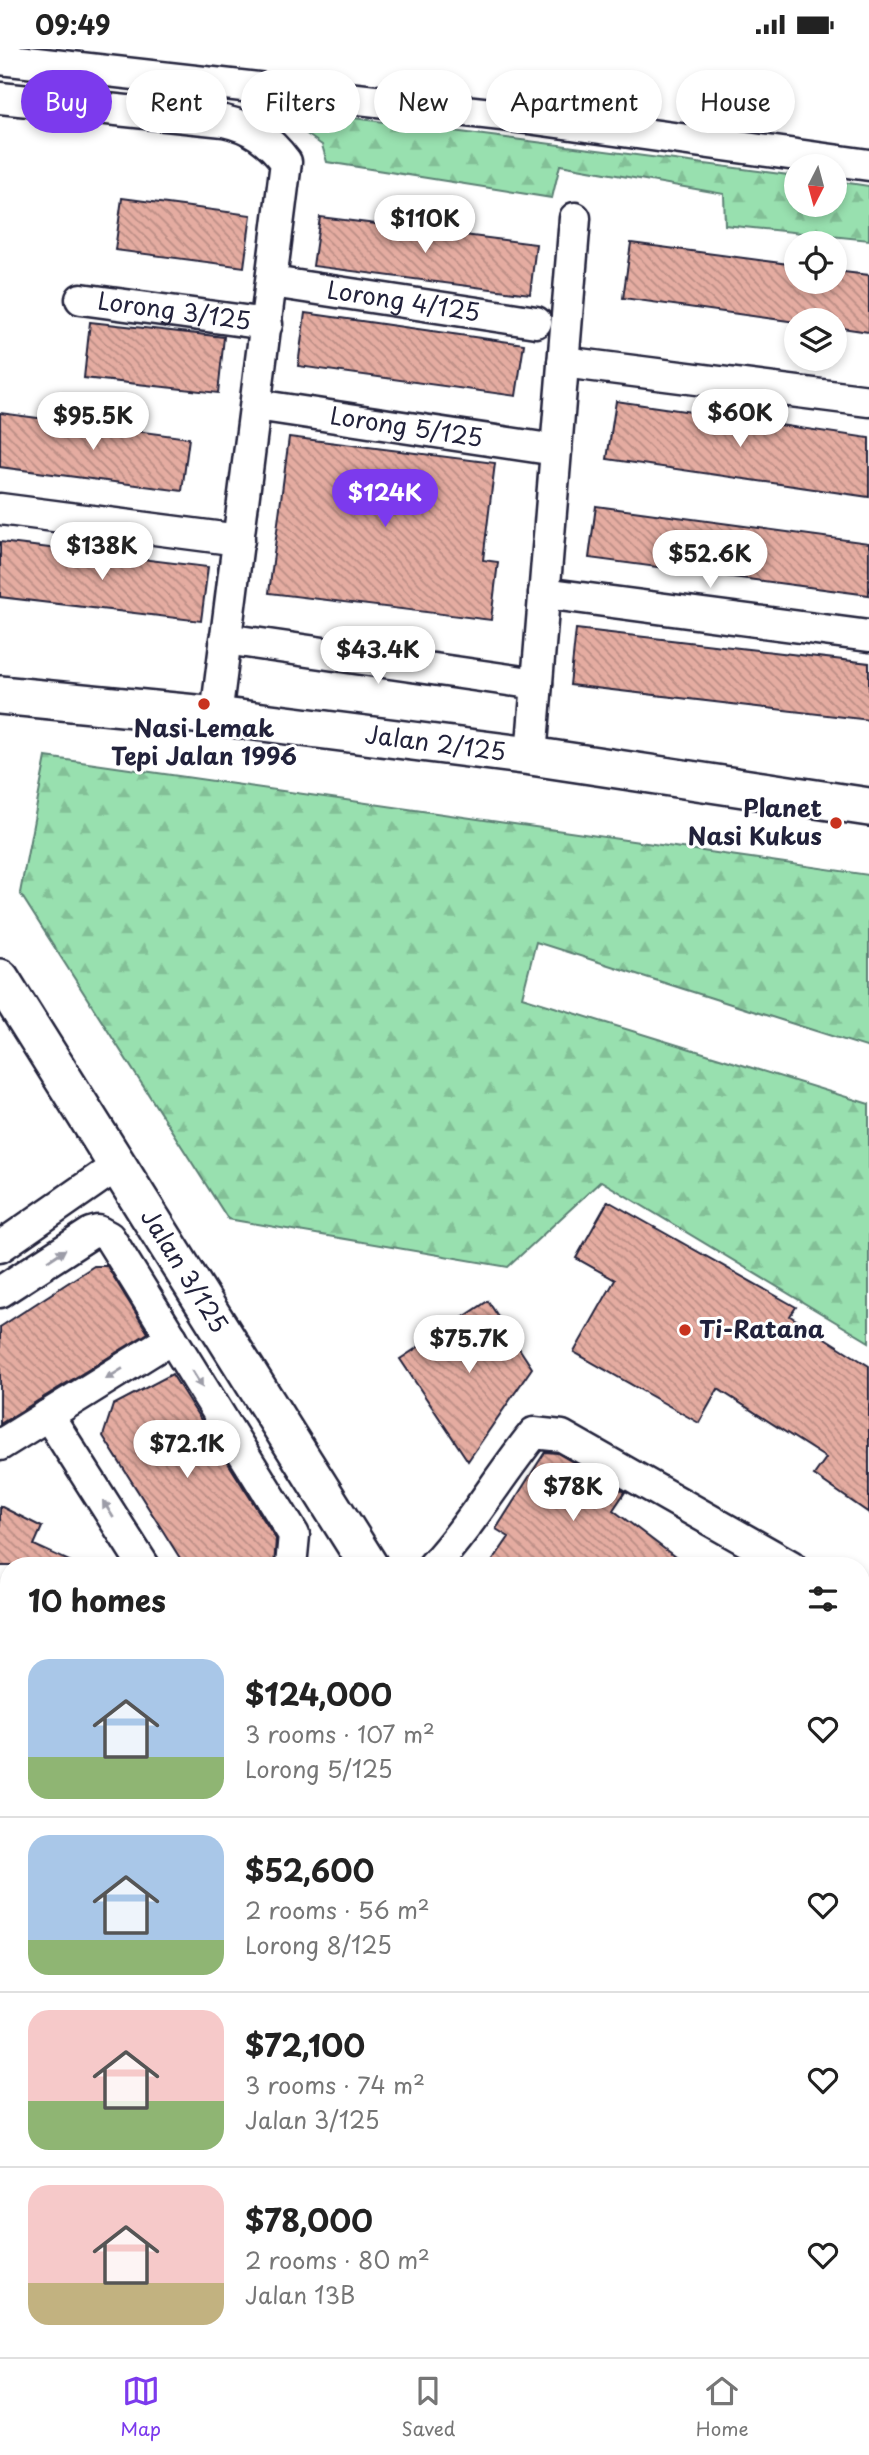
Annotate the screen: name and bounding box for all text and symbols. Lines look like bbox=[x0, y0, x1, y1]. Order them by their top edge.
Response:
text: 09:49 bbox=[35, 5, 111, 44]
chip: Buy bbox=[21, 70, 112, 133]
chip: Rent bbox=[126, 70, 227, 133]
chip: Filters bbox=[241, 70, 360, 133]
chip: New bbox=[374, 70, 472, 133]
chip: Apartment bbox=[486, 70, 662, 133]
chip: House bbox=[676, 70, 795, 133]
north arrow bbox=[784, 154, 847, 217]
map controls bbox=[784, 154, 847, 371]
pin: $110K bbox=[376, 195, 474, 255]
text: $110K bbox=[390, 200, 460, 235]
button: locate bbox=[784, 231, 847, 294]
street label: Lorong 4/125 bbox=[325, 271, 483, 329]
street label: Lorong 3/125 bbox=[96, 281, 253, 338]
button: layers bbox=[784, 308, 847, 371]
pin: $60K bbox=[699, 389, 781, 449]
pin: $95.5K bbox=[36, 393, 150, 452]
text: $60K bbox=[707, 394, 773, 429]
street label: Lorong 5/125 bbox=[328, 396, 486, 455]
text: $95.5K bbox=[53, 397, 133, 432]
pin: $124K bbox=[336, 469, 434, 529]
text: $124K bbox=[348, 474, 422, 509]
pin: $138K bbox=[53, 523, 151, 582]
text: $138K bbox=[66, 527, 138, 562]
pin: $52.6K bbox=[653, 531, 767, 590]
text: $52.6K bbox=[668, 535, 752, 570]
pin: $43.4K bbox=[321, 627, 435, 686]
text: $43.4K bbox=[336, 631, 420, 666]
marker: Nasi Lemak Tepi Jalan 1996 bbox=[196, 696, 212, 712]
place label: Nasi Lemak Tepi Jalan 1996 bbox=[111, 709, 297, 773]
street label: Jalan 2/125 bbox=[363, 715, 508, 769]
place label: Planet Nasi Kukus bbox=[688, 789, 822, 853]
marker: Planet Nasi Kukus bbox=[828, 815, 844, 831]
street label: Jalan 3/125 bbox=[133, 1201, 238, 1339]
one-way arrow bbox=[48, 1248, 67, 1261]
place label: Ti-Ratana bbox=[699, 1310, 825, 1346]
pin: $75.7K bbox=[412, 1315, 526, 1375]
text: $75.7K bbox=[430, 1320, 508, 1355]
marker: Ti-Ratana bbox=[677, 1322, 693, 1338]
one-way arrow bbox=[105, 1368, 124, 1381]
one-way arrow bbox=[191, 1369, 204, 1389]
pin: $72.1K bbox=[130, 1421, 244, 1480]
text: $72.1K bbox=[149, 1425, 225, 1460]
pin: $78K bbox=[532, 1463, 614, 1523]
text: $78K bbox=[543, 1468, 603, 1503]
one-way arrow bbox=[101, 1499, 114, 1518]
text: 10 homes bbox=[28, 1577, 166, 1622]
icon: filters bbox=[804, 1580, 842, 1618]
text: $124,000 bbox=[245, 1671, 392, 1716]
icon: home bbox=[84, 1687, 168, 1771]
icon: heart bbox=[804, 1710, 842, 1748]
text: 3 rooms · 107 m² bbox=[245, 1716, 435, 1751]
text: Lorong 5/125 bbox=[245, 1751, 393, 1786]
text: $52,600 bbox=[245, 1847, 374, 1892]
icon: home bbox=[84, 1863, 168, 1947]
icon: heart bbox=[804, 1886, 842, 1924]
text: 2 rooms · 56 m² bbox=[245, 1892, 430, 1927]
text: Lorong 8/125 bbox=[245, 1927, 392, 1962]
text: $72,100 bbox=[245, 2022, 365, 2067]
icon: home bbox=[84, 2038, 168, 2122]
icon: heart bbox=[804, 2061, 842, 2099]
text: 3 rooms · 74 m² bbox=[245, 2067, 425, 2102]
text: Jalan 3/125 bbox=[245, 2102, 380, 2137]
text: $78,000 bbox=[245, 2197, 373, 2242]
icon: home bbox=[84, 2213, 168, 2297]
icon: heart bbox=[804, 2236, 842, 2274]
text: 2 rooms · 80 m² bbox=[245, 2242, 430, 2277]
text: Jalan 13B bbox=[245, 2277, 355, 2312]
tab: Map bbox=[120, 2372, 161, 2442]
tab: Saved bbox=[401, 2372, 455, 2442]
tab: Home bbox=[696, 2372, 749, 2442]

